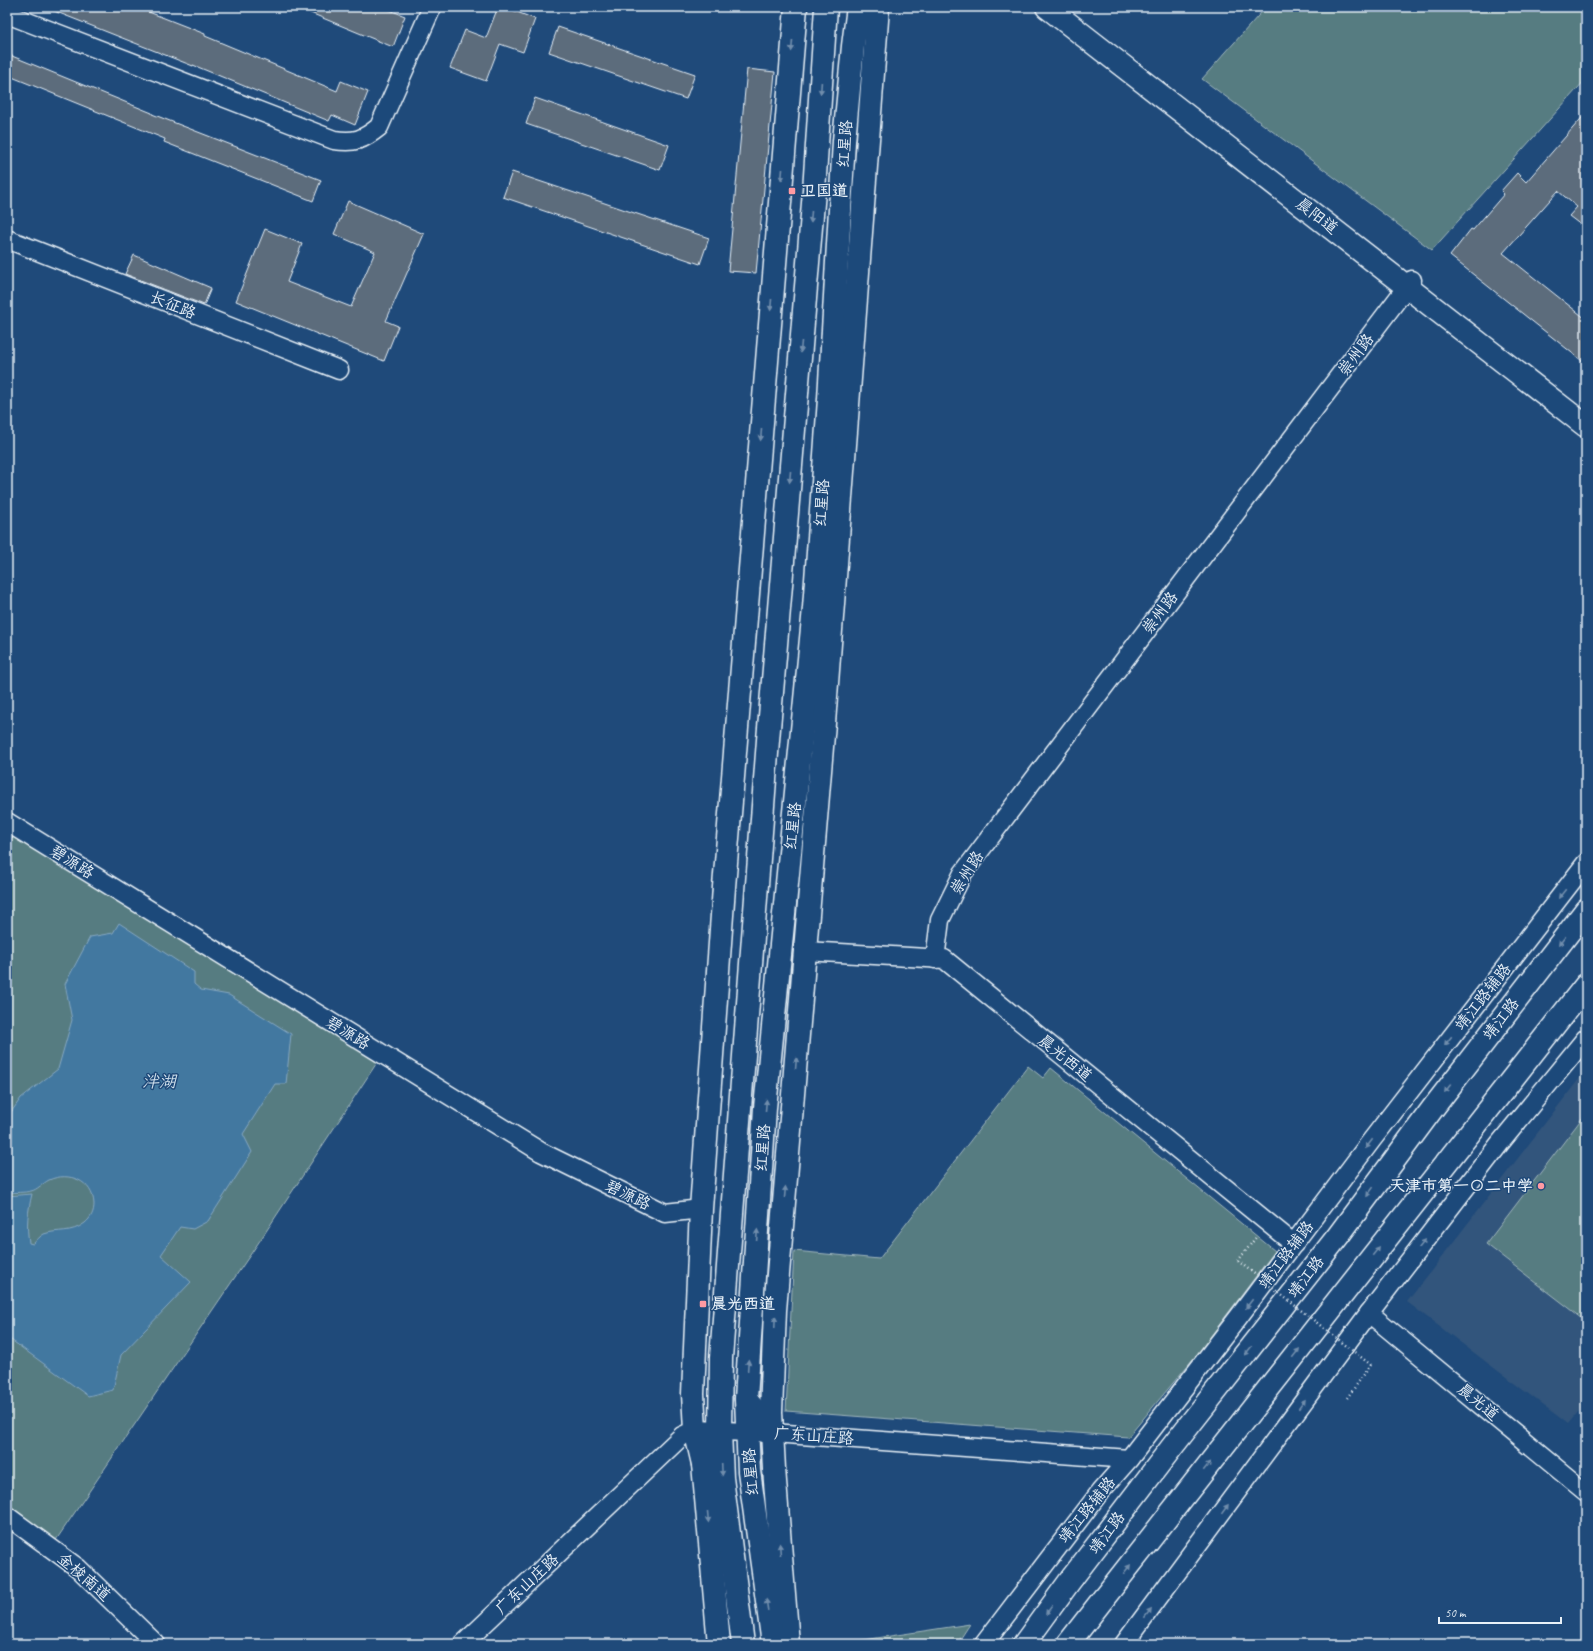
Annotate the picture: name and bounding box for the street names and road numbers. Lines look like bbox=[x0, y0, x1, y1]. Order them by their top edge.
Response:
street label: 红星路 bbox=[833, 119, 857, 169]
street label: 晨阳道 bbox=[1292, 193, 1342, 239]
street label: 长征路 bbox=[147, 287, 199, 323]
street label: 崇州路 bbox=[1334, 330, 1378, 380]
street label: 红星路 bbox=[810, 478, 834, 528]
street label: 崇州路 bbox=[1138, 588, 1182, 638]
street label: 红星路 bbox=[781, 801, 805, 851]
street label: 碧源路 bbox=[46, 841, 98, 883]
street label: 崇州路 bbox=[946, 847, 988, 899]
street label: 靖江路辅路 bbox=[1451, 960, 1515, 1034]
street label: 靖江路 bbox=[1479, 994, 1523, 1044]
street label: 碧源路 bbox=[322, 1012, 374, 1054]
street label: 晨光西道 bbox=[1034, 1030, 1096, 1086]
street label: 红星路 bbox=[751, 1123, 775, 1173]
street label: 碧源路 bbox=[602, 1175, 654, 1215]
street label: 靖江路辅路 bbox=[1254, 1217, 1318, 1293]
street label: 靖江路 bbox=[1284, 1252, 1328, 1302]
street label: 晨光道 bbox=[1453, 1379, 1503, 1425]
street label: 广东山庄路 bbox=[773, 1423, 855, 1449]
street label: 红星路 bbox=[739, 1447, 763, 1497]
street label: 靖江路辅路 bbox=[1054, 1473, 1120, 1547]
street label: 靖江路 bbox=[1085, 1508, 1129, 1558]
street label: 金梭南道 bbox=[53, 1548, 115, 1606]
street label: 广东山庄路 bbox=[491, 1549, 563, 1619]

